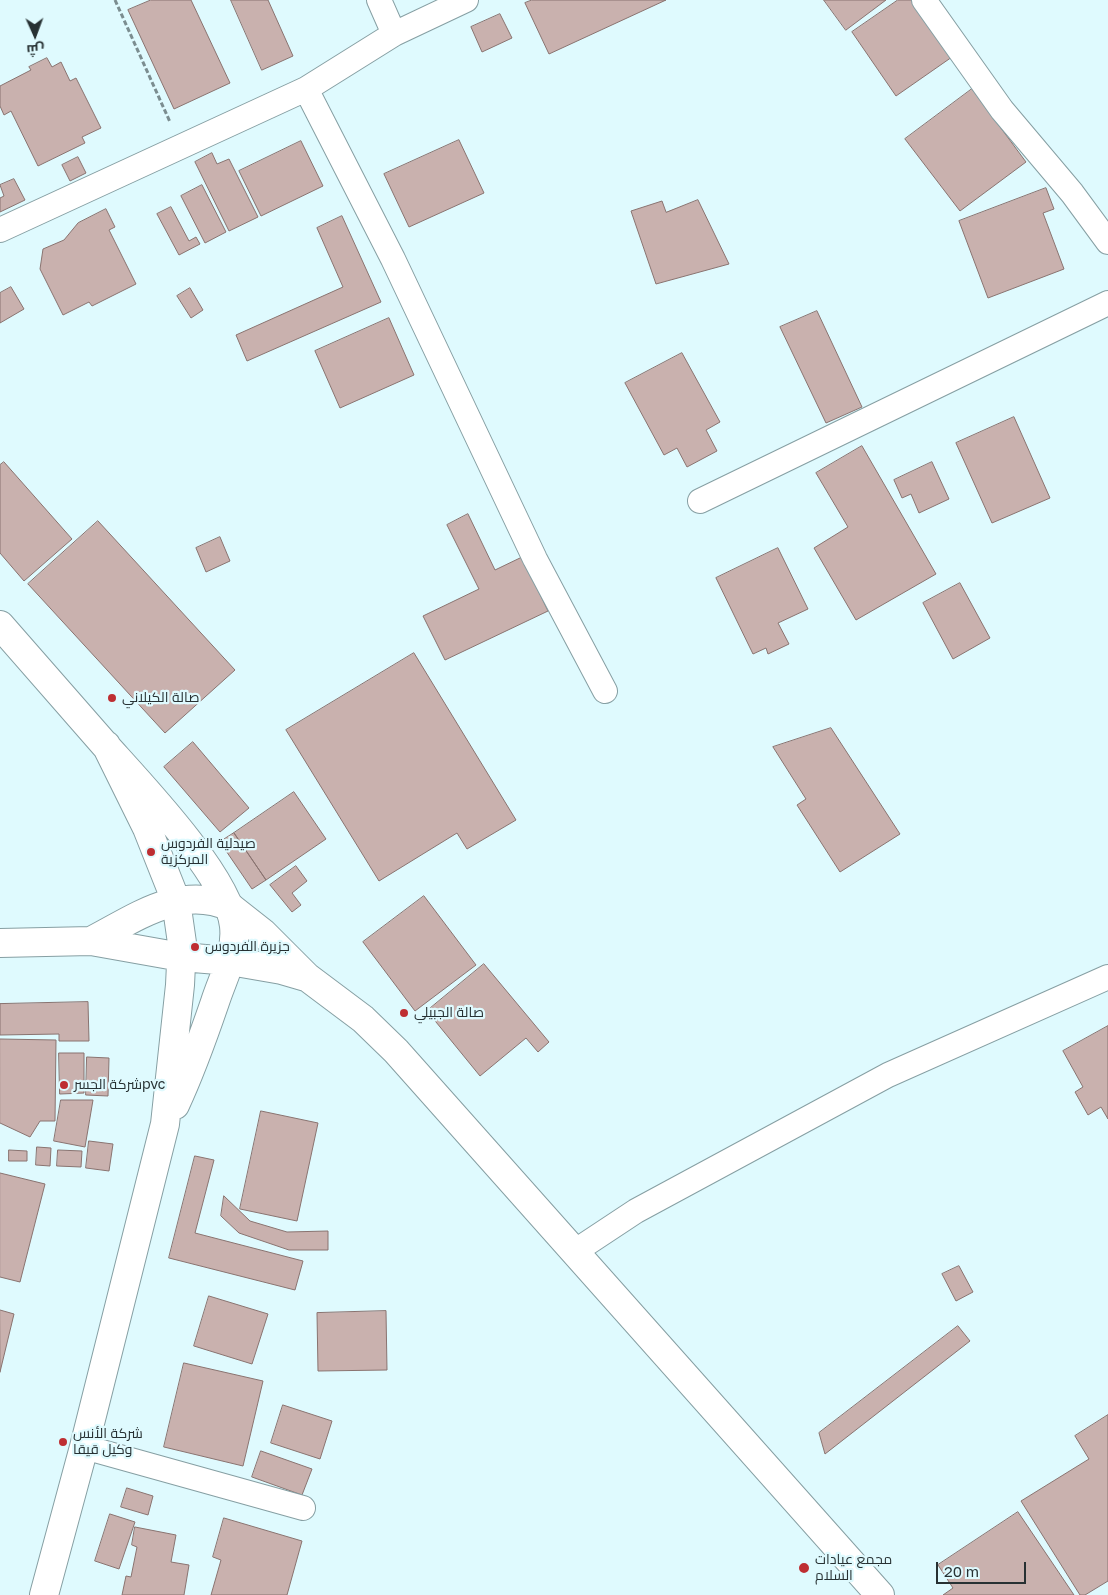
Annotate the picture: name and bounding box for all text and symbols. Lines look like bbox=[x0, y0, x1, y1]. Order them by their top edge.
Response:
north arrow bbox=[10, 10, 60, 60]
text: ش bbox=[26, 42, 45, 59]
place label: صالة الكيلاني bbox=[122, 690, 200, 706]
marker: صالة الكيلاني bbox=[106, 692, 118, 704]
place label: صيدلية الفردوس المركزية bbox=[161, 836, 256, 869]
marker: صيدلية الفردوس المركزية bbox=[145, 846, 157, 858]
place label: جزيرة الفردوس bbox=[205, 939, 290, 955]
marker: جزيرة الفردوس bbox=[189, 941, 201, 953]
place label: صالة الجبيلي bbox=[414, 1005, 484, 1021]
marker: صالة الجبيلي bbox=[398, 1007, 410, 1019]
place label: شركة الجسرpvc bbox=[74, 1077, 165, 1093]
marker: شركة الجسرpvc bbox=[58, 1079, 70, 1091]
place label: شركة الأنس وكيل قيقا bbox=[73, 1426, 143, 1458]
marker: شركة الأنس وكيل قيقا bbox=[57, 1436, 69, 1448]
place label: مجمع عيادات السلام bbox=[815, 1552, 892, 1584]
scale bar bbox=[938, 1552, 1028, 1584]
marker: مجمع عيادات السلام bbox=[797, 1561, 811, 1575]
text: 20 m bbox=[944, 1562, 979, 1580]

